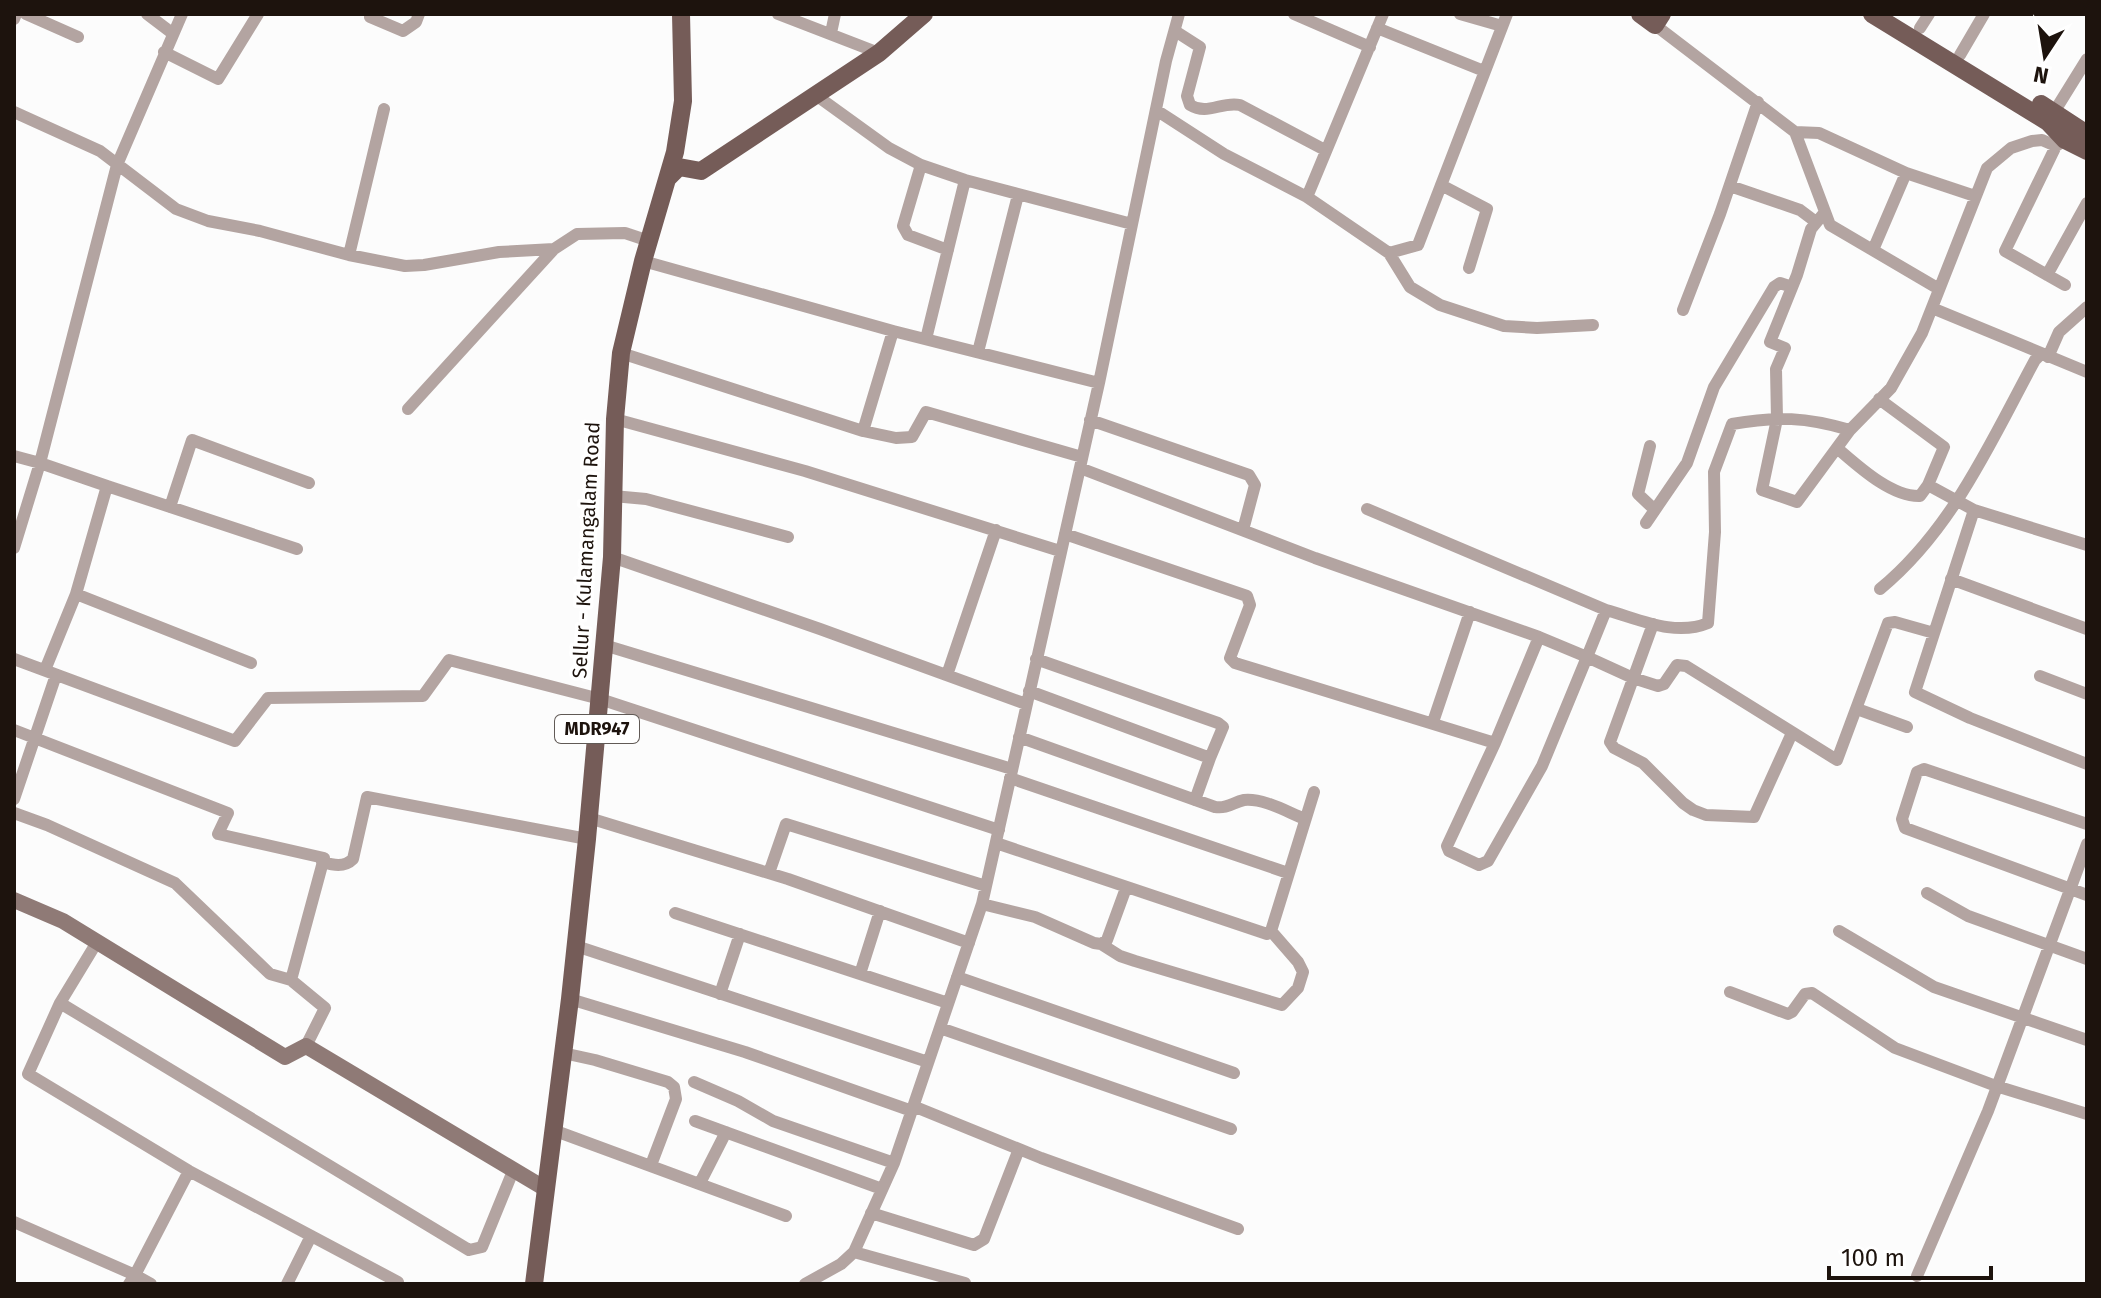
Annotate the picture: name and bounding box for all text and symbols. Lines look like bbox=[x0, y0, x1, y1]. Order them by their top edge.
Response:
north arrow bbox=[2005, 16, 2085, 96]
text: N bbox=[2031, 60, 2051, 90]
street label: Sellur - Kulamangalam Road bbox=[567, 421, 605, 679]
road number: MDR947 bbox=[555, 715, 639, 743]
scale bar bbox=[1829, 1230, 1991, 1280]
text: 100 m bbox=[1841, 1244, 1905, 1272]

